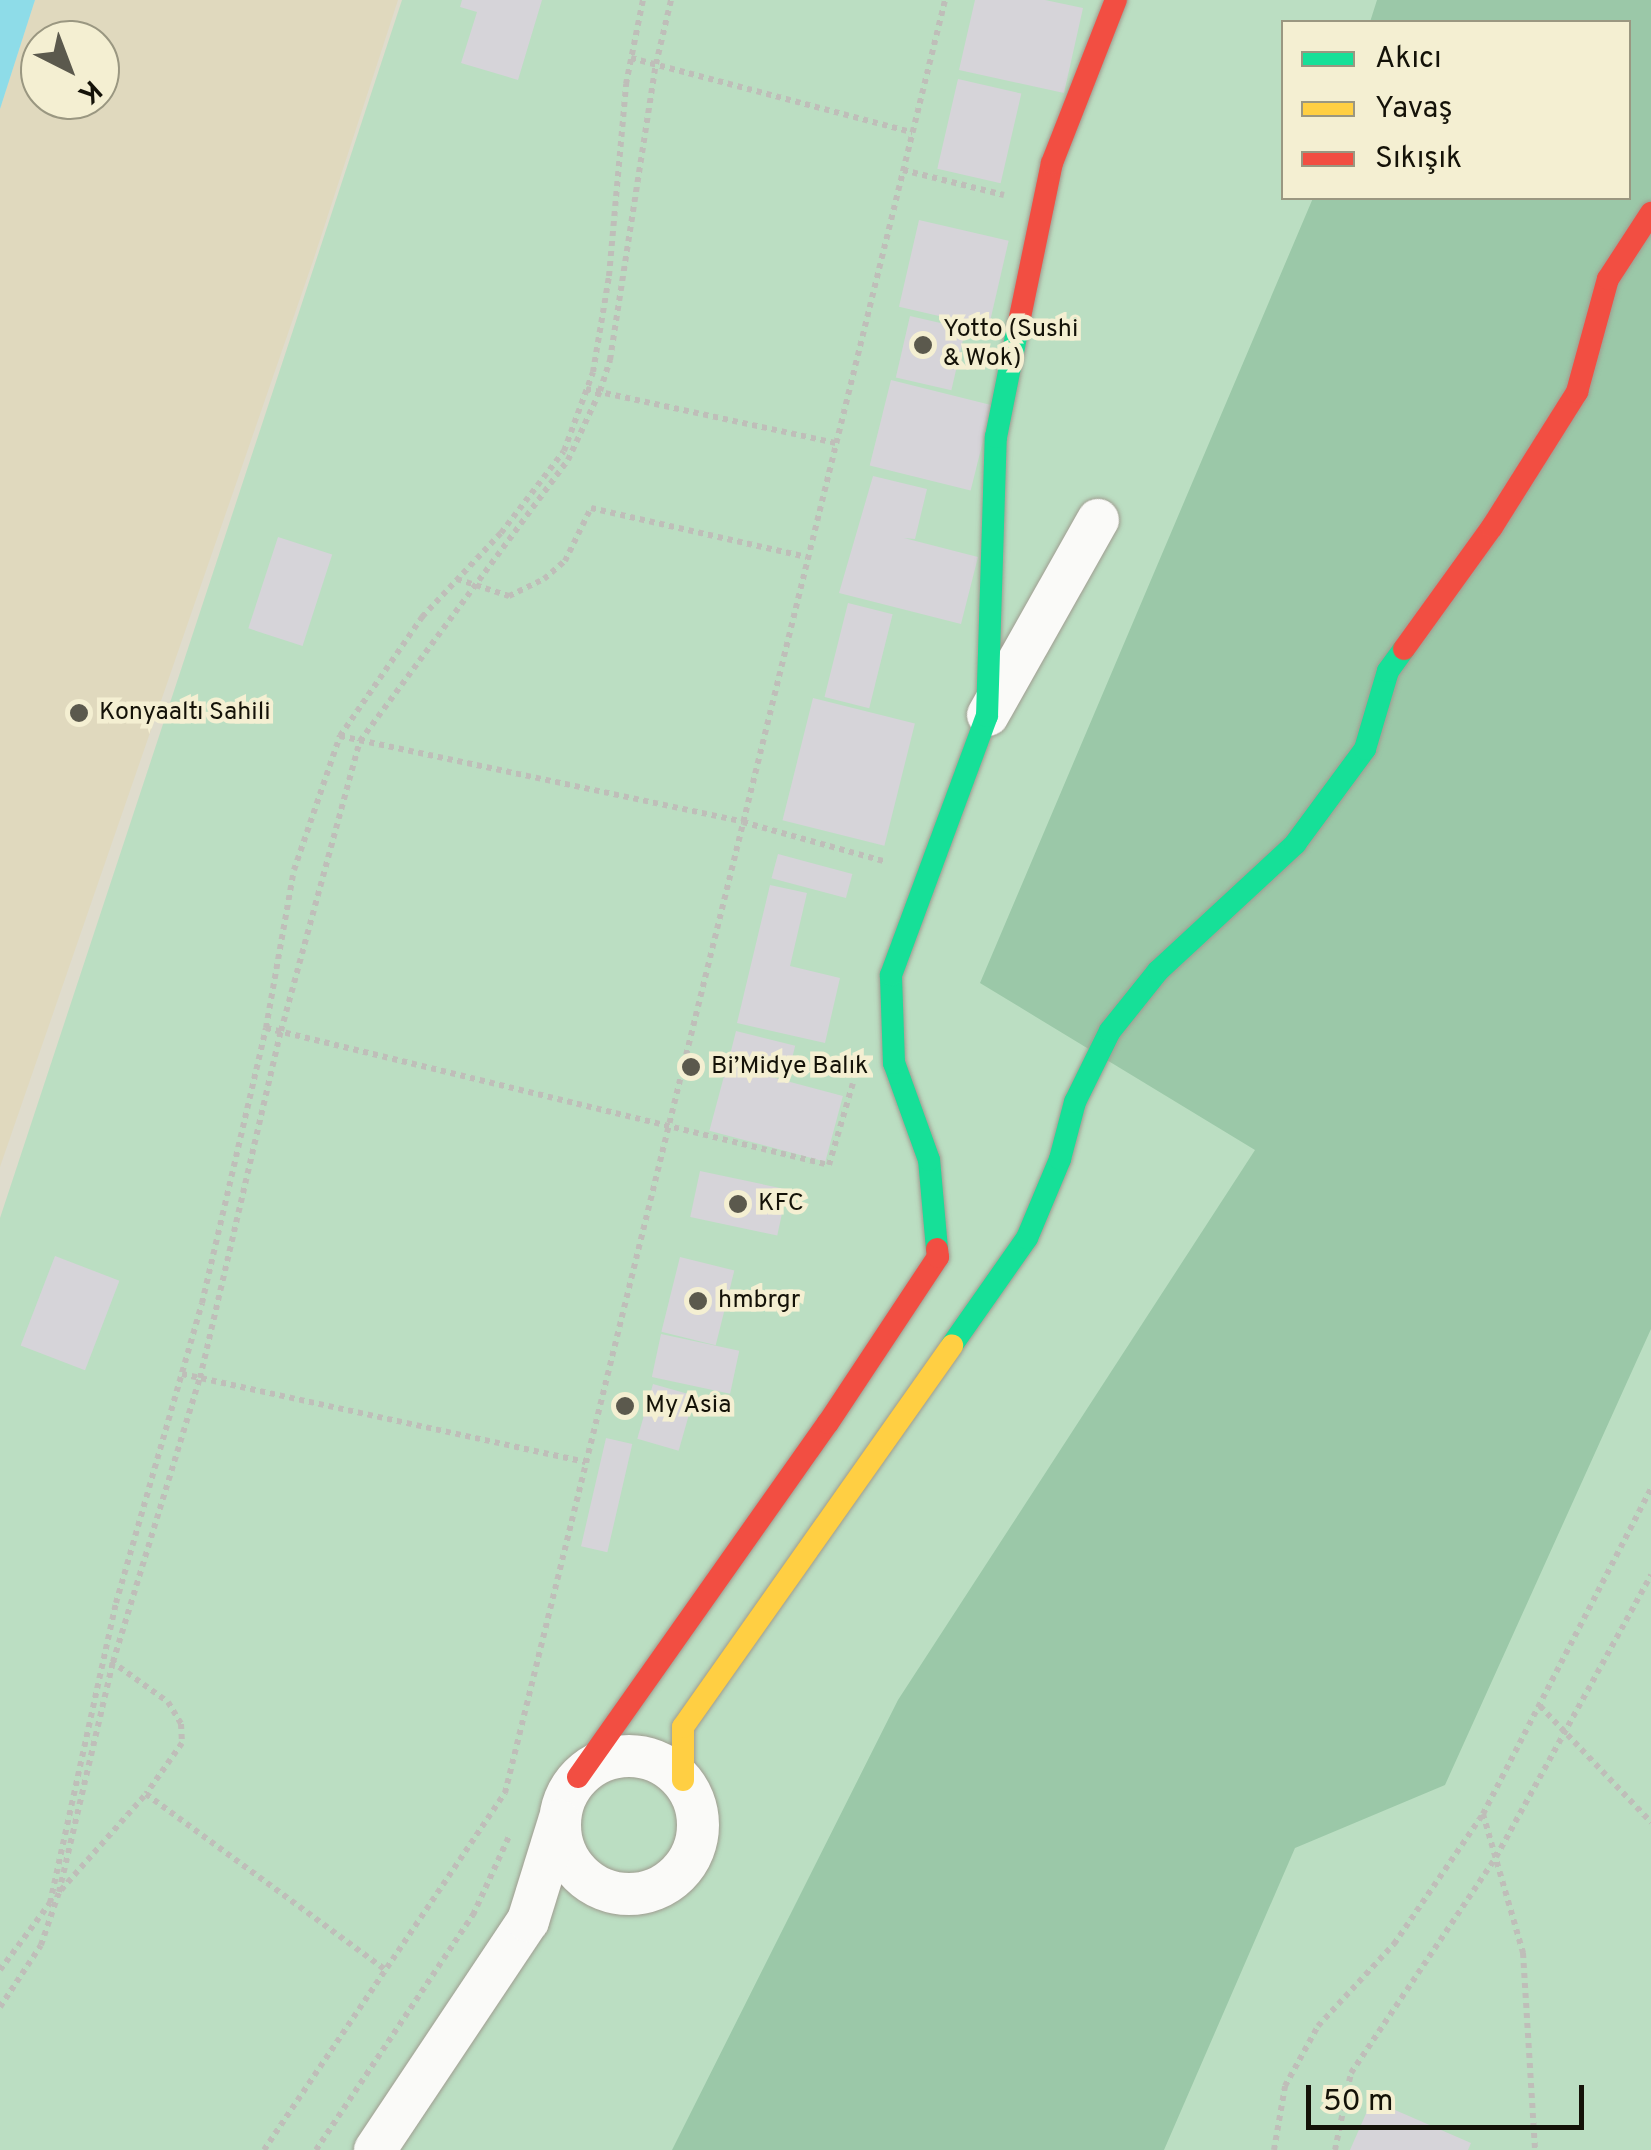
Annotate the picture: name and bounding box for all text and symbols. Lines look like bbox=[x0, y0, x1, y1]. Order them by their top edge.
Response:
north arrow bbox=[20, 20, 120, 120]
legend bbox=[1281, 20, 1631, 200]
text: Akıcı bbox=[1375, 41, 1442, 78]
text: K bbox=[69, 71, 108, 111]
text: Yavaş bbox=[1375, 91, 1452, 128]
text: Sıkışık bbox=[1375, 141, 1462, 178]
place label: Yotto (Sushi & Wok) bbox=[943, 316, 1078, 375]
marker: Yotto (Sushi & Wok) bbox=[912, 334, 934, 356]
place label: Konyaaltı Sahili bbox=[99, 698, 271, 728]
marker: Konyaaltı Sahili bbox=[68, 702, 90, 724]
place label: Bi’Midye Balık bbox=[711, 1052, 868, 1082]
marker: Bi’Midye Balık bbox=[680, 1056, 702, 1078]
place label: KFC bbox=[758, 1189, 804, 1219]
marker: KFC bbox=[727, 1193, 749, 1215]
place label: hmbrgr bbox=[718, 1286, 801, 1316]
marker: hmbrgr bbox=[687, 1290, 709, 1312]
place label: My Asia bbox=[645, 1391, 732, 1421]
marker: My Asia bbox=[614, 1395, 636, 1417]
scale bar bbox=[1311, 2065, 1588, 2127]
text: 50 m bbox=[1323, 2084, 1393, 2121]

